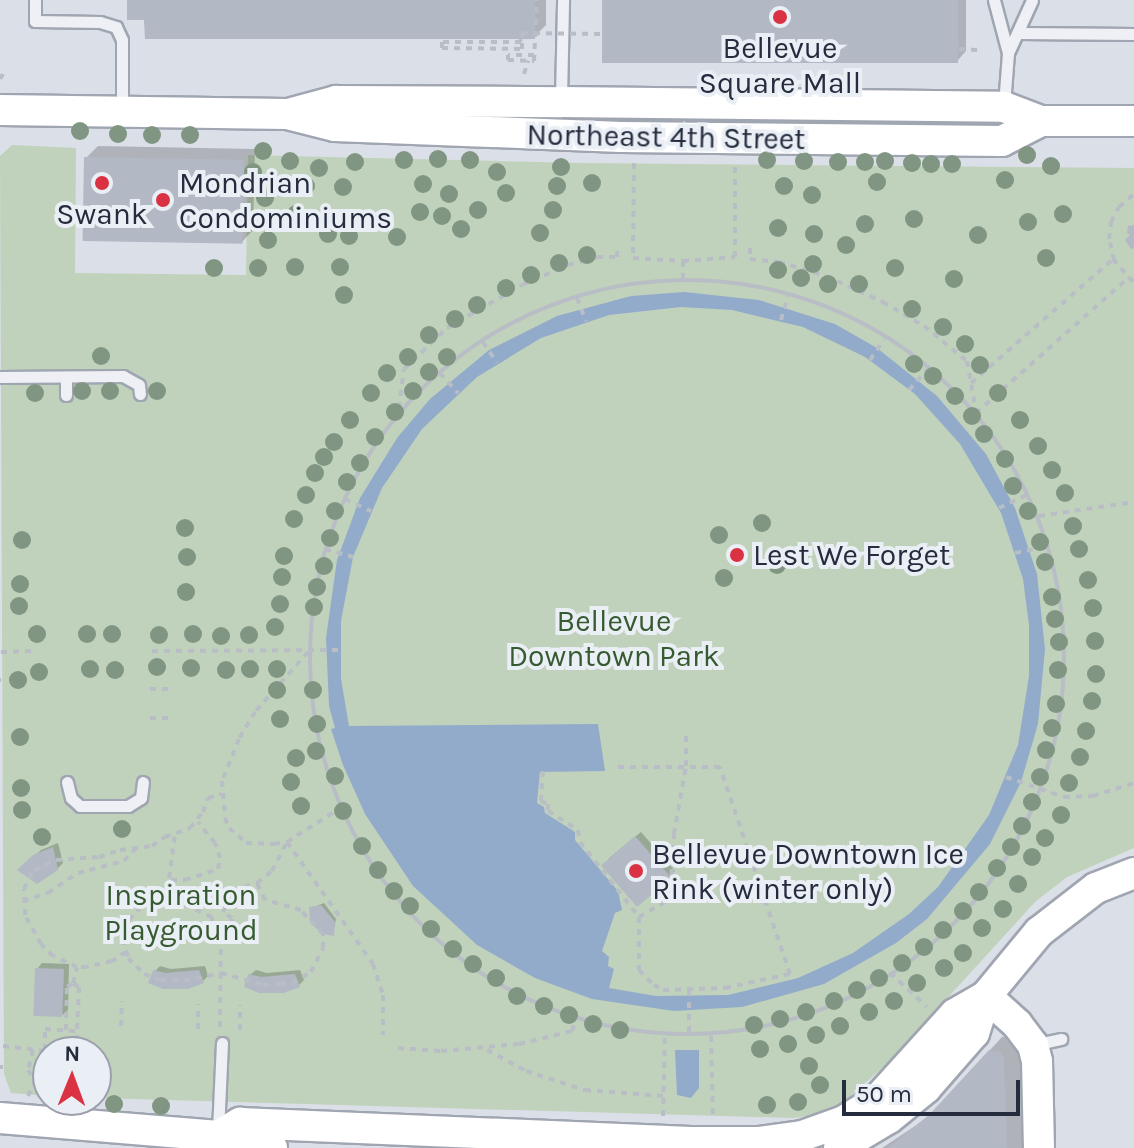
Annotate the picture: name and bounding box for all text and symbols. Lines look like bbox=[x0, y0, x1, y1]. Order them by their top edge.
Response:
marker: Bellevue Square Mall bbox=[771, 8, 789, 26]
place label: Bellevue Square Mall bbox=[699, 30, 861, 100]
street label: Northeast 4th Street bbox=[526, 117, 806, 157]
place label: Mondrian Condominiums bbox=[179, 165, 392, 236]
marker: Swank bbox=[93, 174, 111, 192]
marker: Mondrian Condominiums bbox=[154, 191, 172, 209]
place label: Swank bbox=[56, 196, 148, 232]
place label: Lest We Forget bbox=[753, 537, 950, 573]
marker: Lest We Forget bbox=[728, 546, 746, 564]
park label: Bellevue Downtown Park bbox=[508, 603, 720, 674]
place label: Bellevue Downtown Ice Rink (winter only) bbox=[652, 836, 964, 906]
marker: Bellevue Downtown Ice Rink (winter only) bbox=[627, 862, 645, 880]
park label: Inspiration Playground bbox=[104, 877, 258, 948]
north arrow bbox=[32, 1036, 112, 1116]
text: N bbox=[64, 1041, 81, 1067]
scale bar bbox=[846, 1064, 1024, 1114]
text: 50 m bbox=[856, 1080, 912, 1108]

